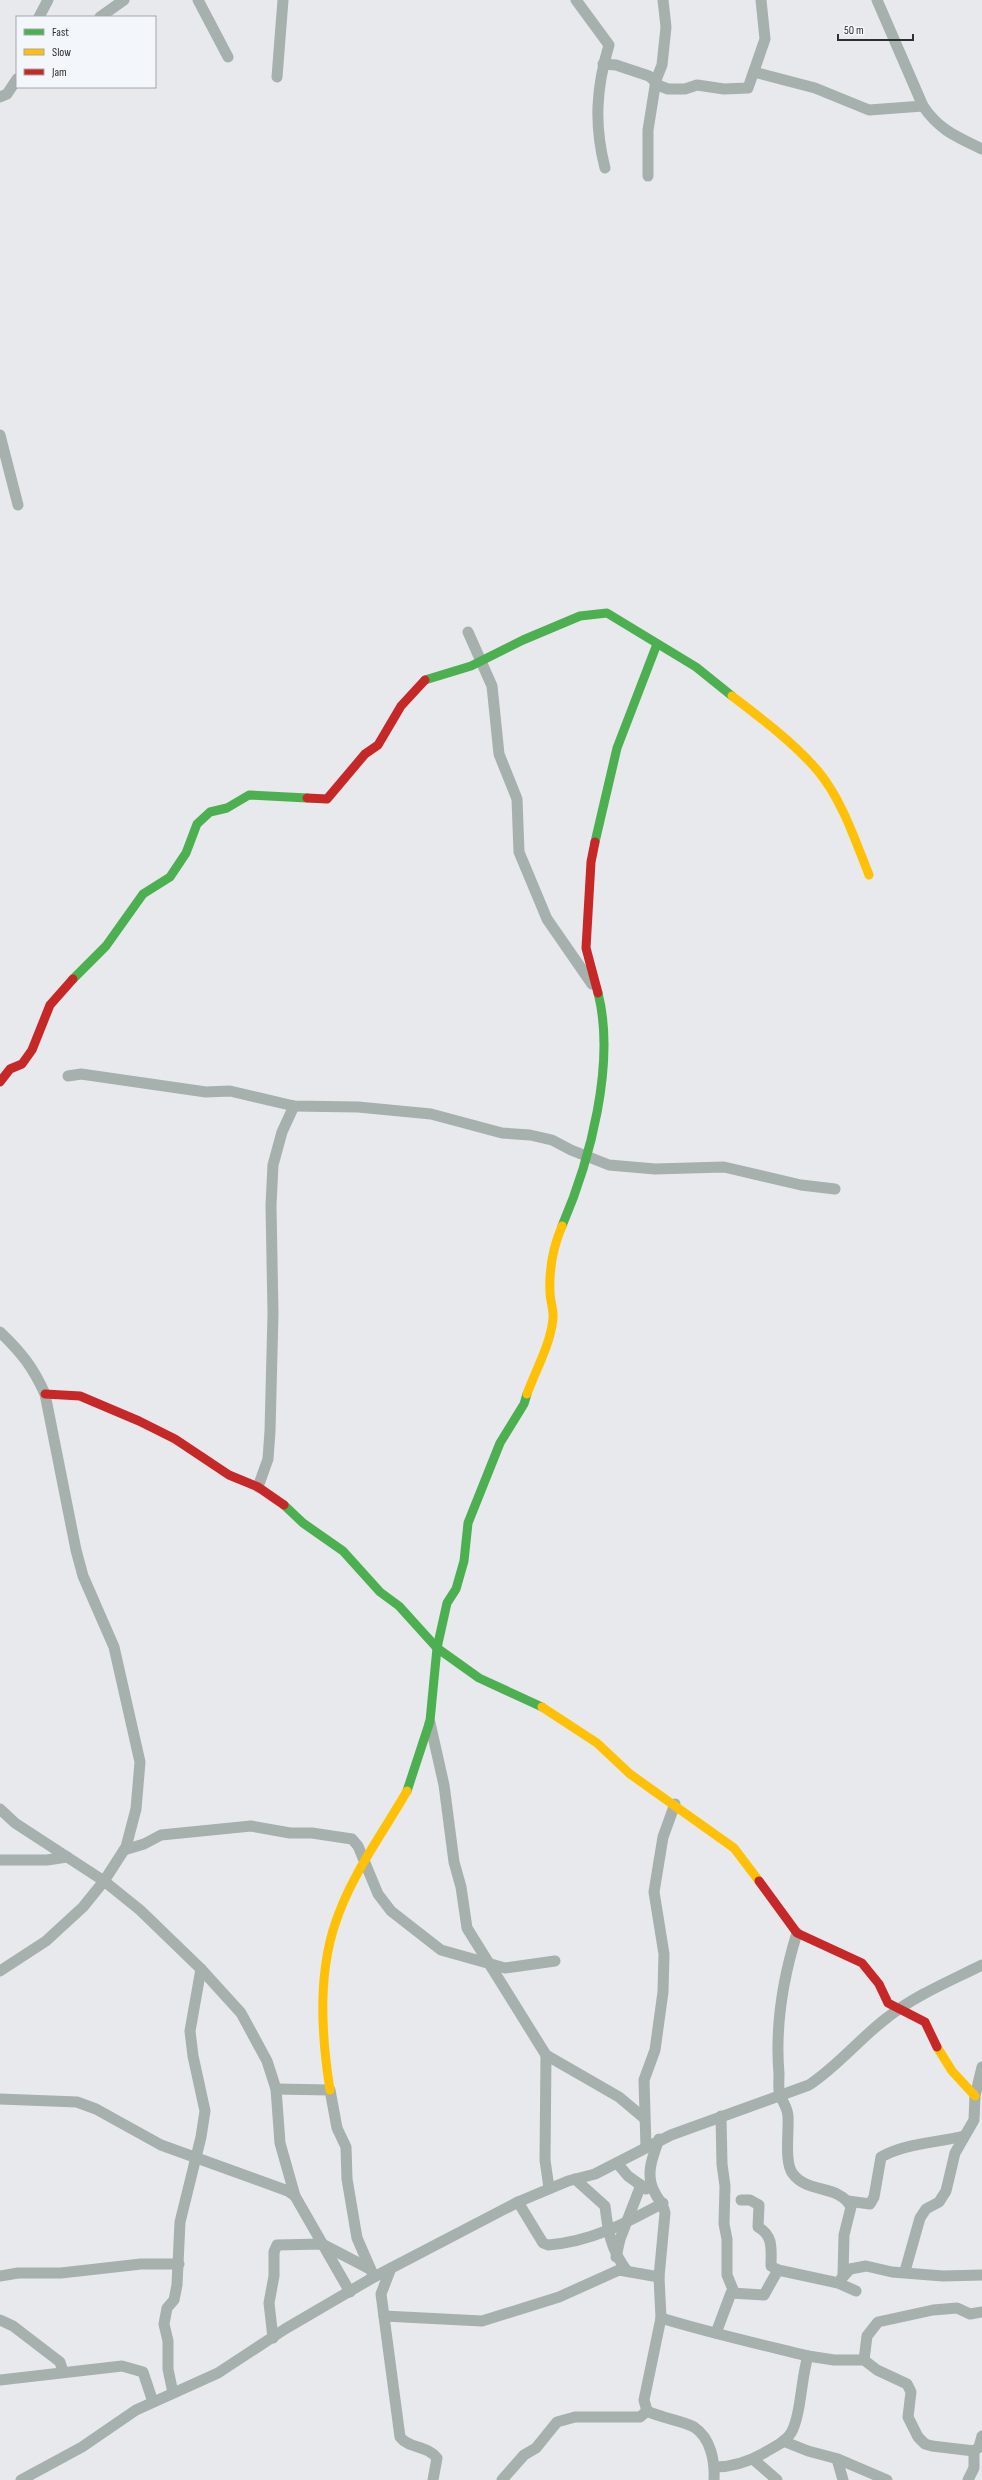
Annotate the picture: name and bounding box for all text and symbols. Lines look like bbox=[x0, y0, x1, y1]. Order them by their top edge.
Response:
legend bbox=[16, 16, 156, 88]
scale bar bbox=[838, 16, 913, 42]
text: 50 m bbox=[844, 23, 864, 38]
text: Fast bbox=[52, 25, 69, 40]
text: Slow bbox=[52, 45, 71, 60]
text: Jam bbox=[51, 65, 67, 80]

